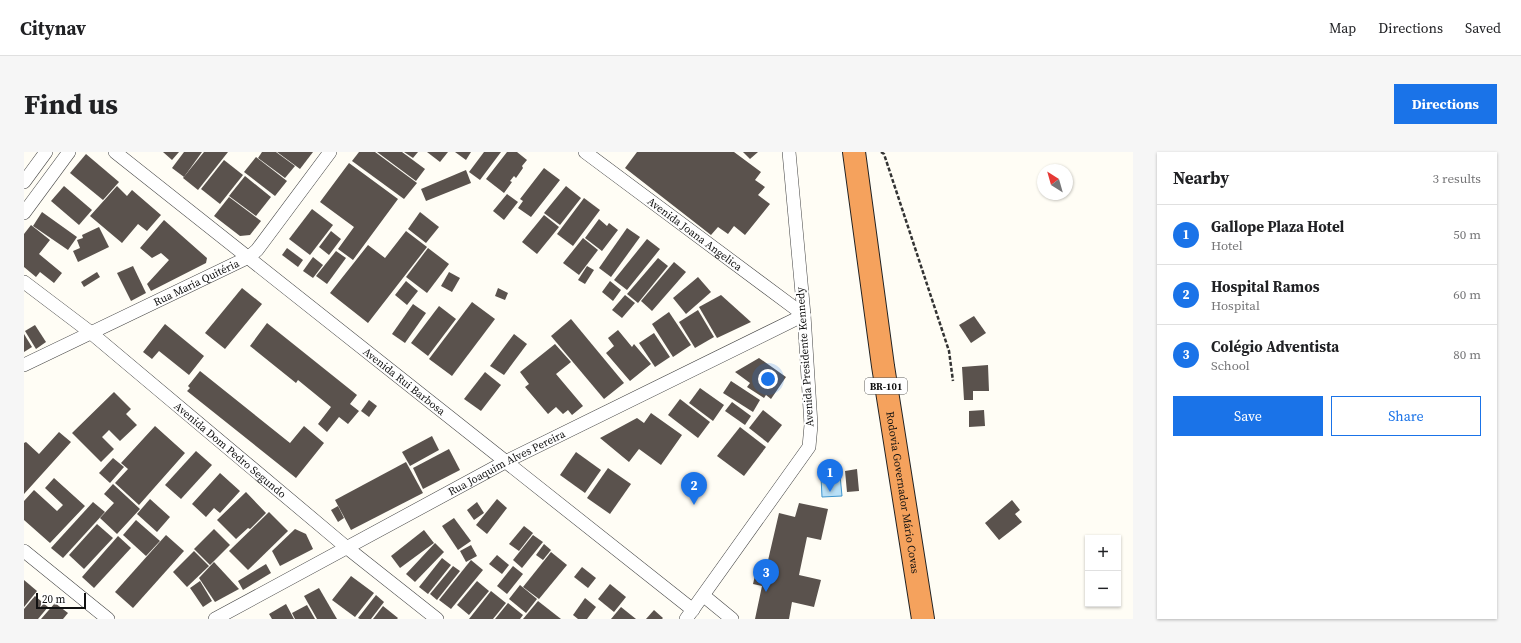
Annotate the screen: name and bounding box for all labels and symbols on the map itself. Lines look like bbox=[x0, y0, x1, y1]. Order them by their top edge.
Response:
north arrow bbox=[1037, 164, 1073, 200]
street label: Avenida Joana Angelica bbox=[644, 193, 746, 274]
street label: Rua Maria Quitéria bbox=[151, 255, 242, 309]
street label: Avenida Presidente Kennedy bbox=[793, 286, 817, 427]
street label: Avenida Rui Barbosa bbox=[360, 344, 449, 419]
your location bbox=[758, 369, 778, 389]
road number: BR-101 bbox=[865, 378, 907, 394]
street label: Avenida Dom Pedro Segundo bbox=[171, 398, 289, 501]
street label: Rodovia Governador Mário Covas bbox=[883, 410, 923, 575]
street label: Rua Joaquim Alves Pereira bbox=[445, 426, 568, 499]
pin: 1 bbox=[817, 459, 843, 492]
pin: 2 bbox=[681, 472, 707, 505]
pin: 3 bbox=[753, 559, 779, 592]
scale bar bbox=[36, 591, 86, 610]

